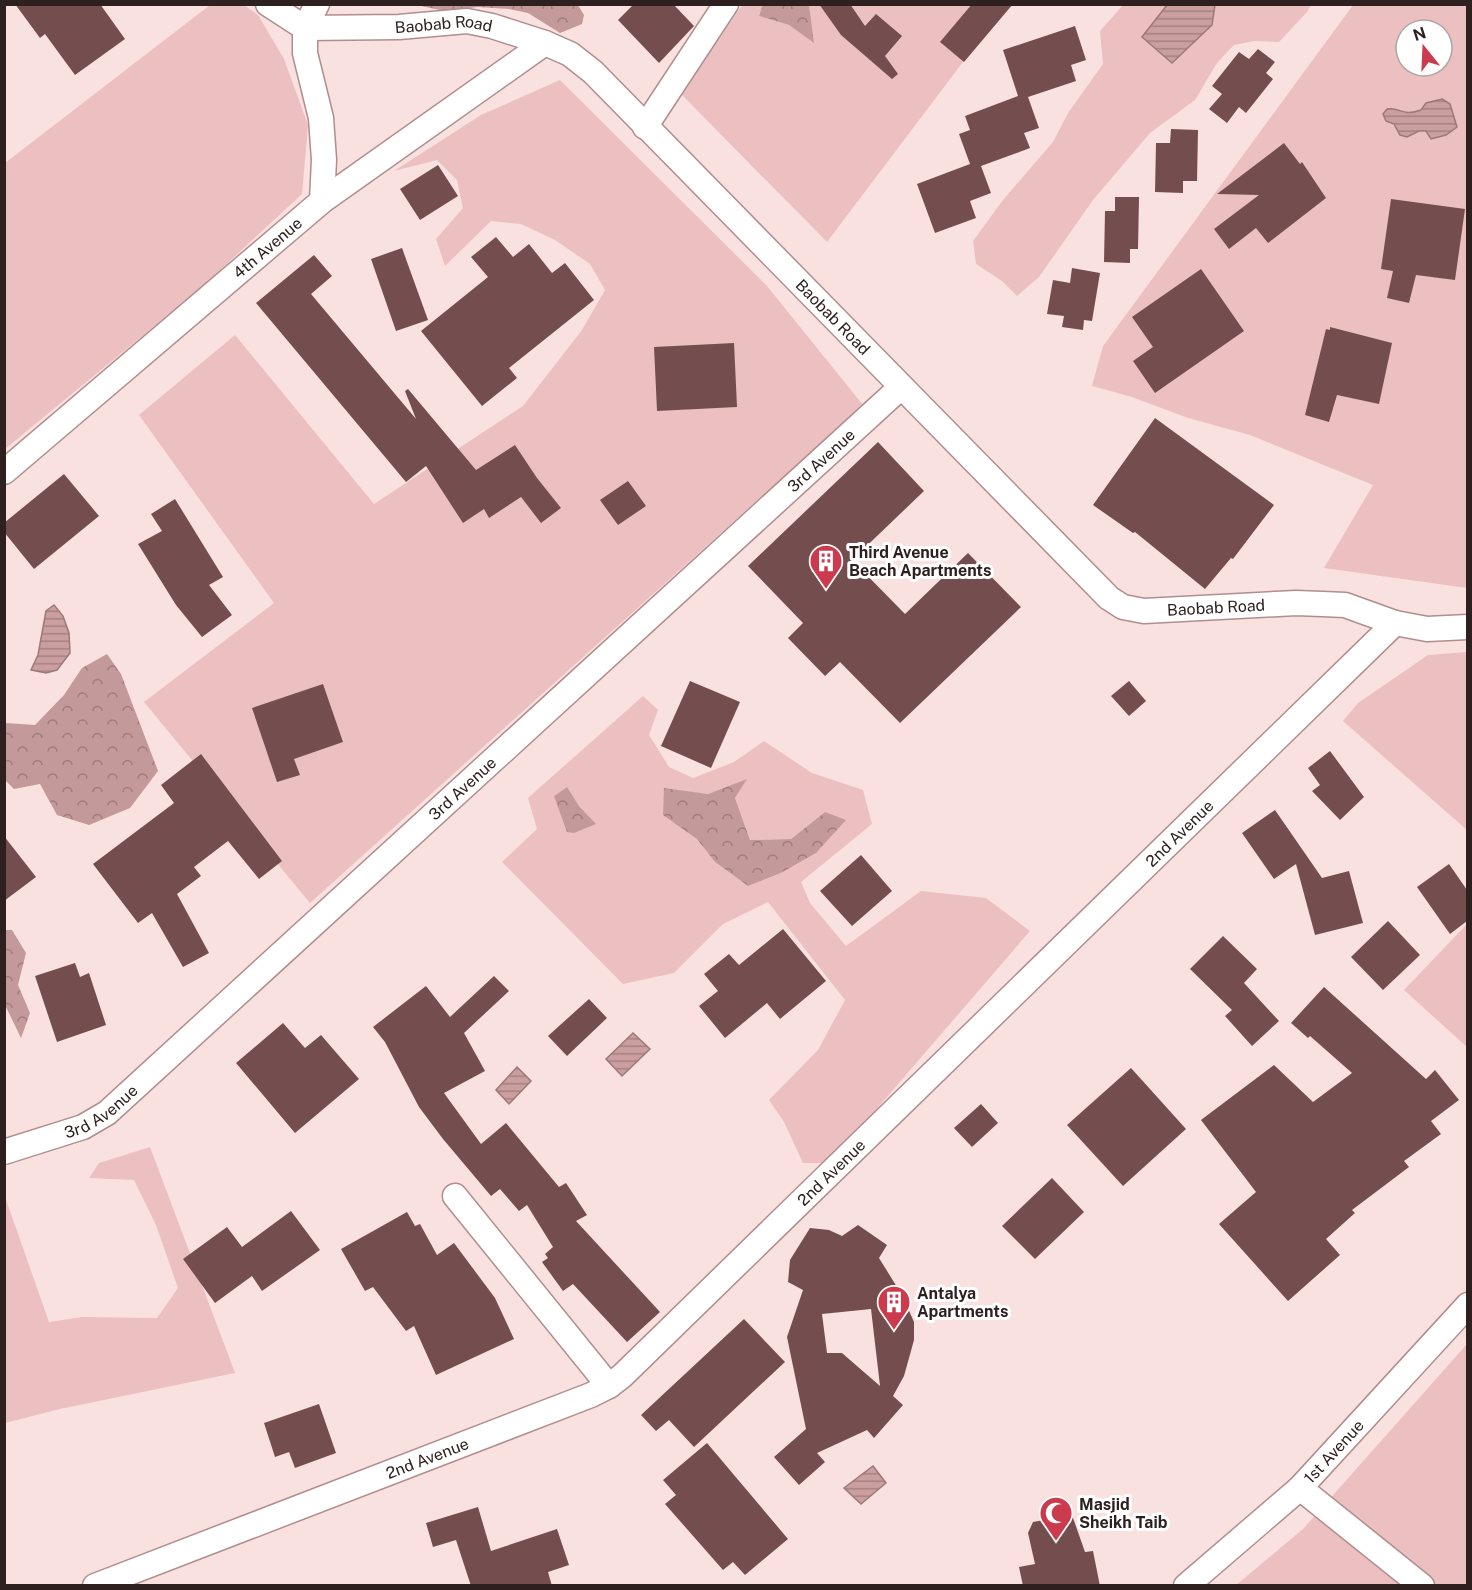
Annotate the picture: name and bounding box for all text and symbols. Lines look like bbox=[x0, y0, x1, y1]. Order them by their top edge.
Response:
street label: Baobab Road bbox=[394, 11, 494, 37]
north arrow bbox=[1394, 18, 1454, 78]
text: N bbox=[1411, 23, 1428, 45]
street label: 4th Avenue bbox=[229, 213, 306, 282]
street label: Baobab Road bbox=[792, 275, 874, 359]
street label: 3rd Avenue bbox=[783, 425, 859, 496]
building icon: Third Avenue Beach Apartments bbox=[808, 543, 844, 590]
place label: Third Avenue Beach Apartments bbox=[849, 543, 991, 580]
street label: Baobab Road bbox=[1166, 595, 1266, 619]
street label: 3rd Avenue bbox=[425, 753, 500, 824]
street label: 2nd Avenue bbox=[1141, 796, 1217, 870]
street label: 3rd Avenue bbox=[62, 1081, 141, 1142]
street label: 2nd Avenue bbox=[793, 1135, 869, 1210]
building icon: Antalya Apartments bbox=[876, 1284, 912, 1331]
place label: Antalya Apartments bbox=[917, 1284, 1008, 1321]
street label: 1st Avenue bbox=[1300, 1416, 1367, 1487]
street label: 2nd Avenue bbox=[383, 1434, 471, 1483]
mosque icon: Masjid Sheikh Taib bbox=[1038, 1495, 1074, 1542]
place label: Masjid Sheikh Taib bbox=[1079, 1495, 1168, 1532]

